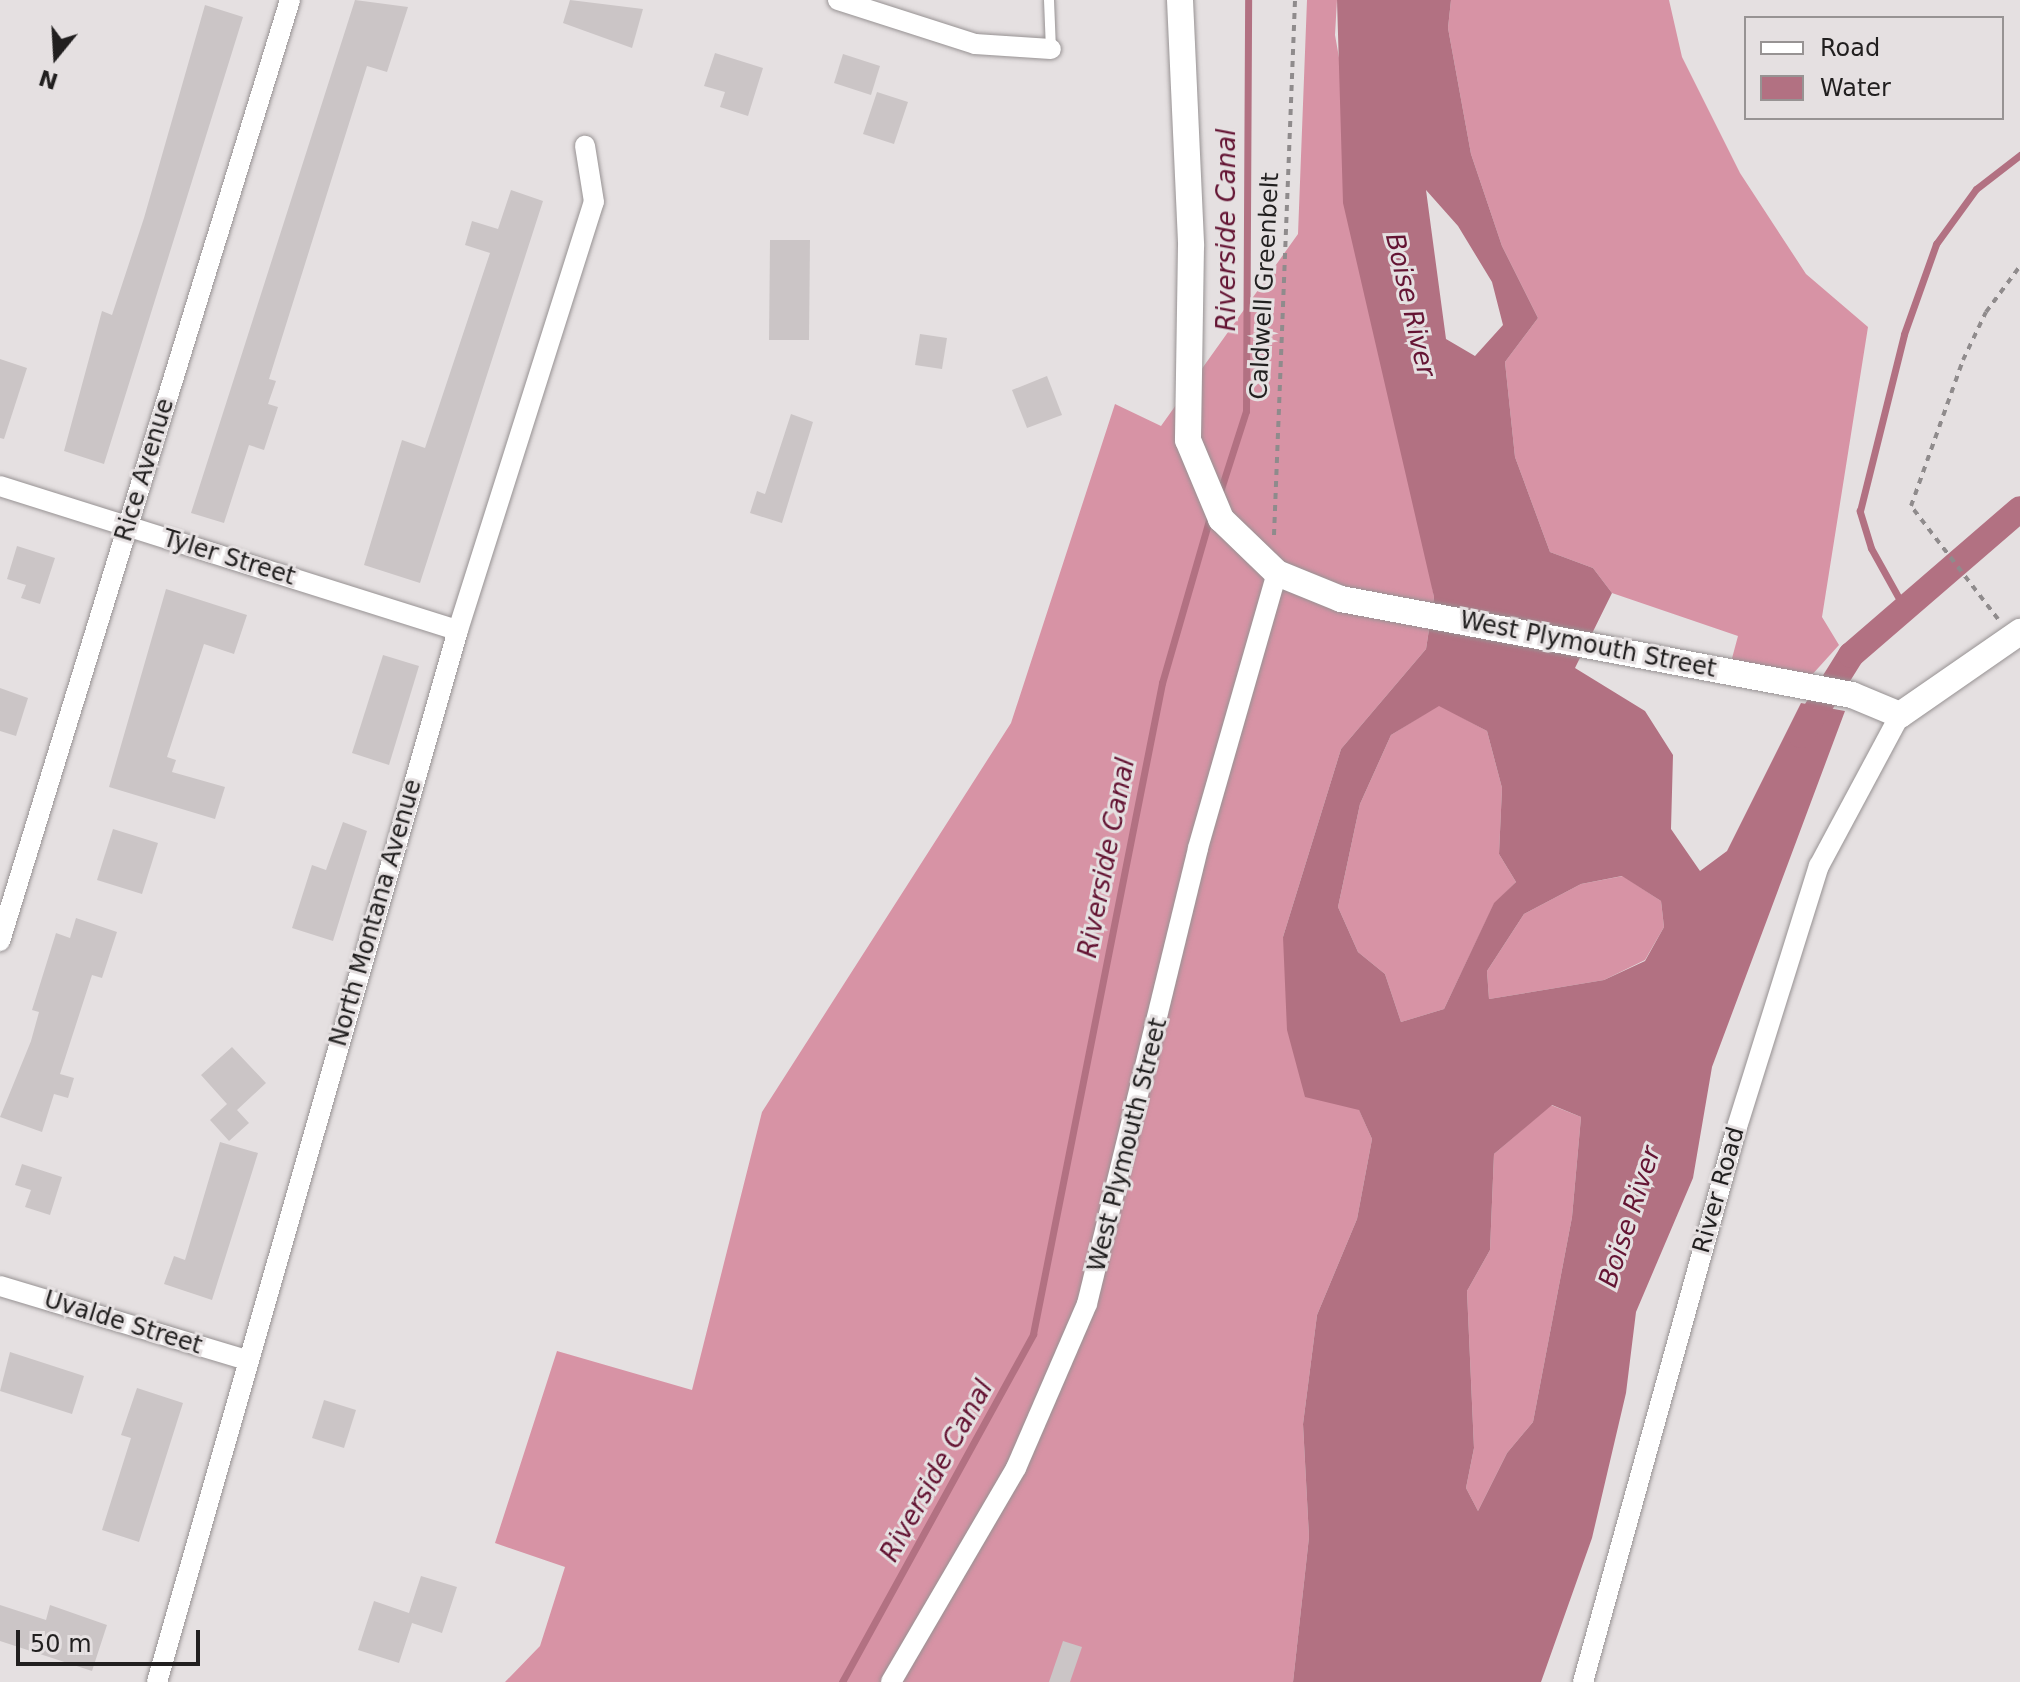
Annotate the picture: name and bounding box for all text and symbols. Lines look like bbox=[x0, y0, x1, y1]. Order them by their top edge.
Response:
north arrow bbox=[16, 16, 96, 96]
legend bbox=[1744, 16, 2004, 120]
text: Road bbox=[1820, 34, 1880, 62]
text: N bbox=[36, 65, 61, 94]
text: Water bbox=[1820, 74, 1891, 102]
water label: Riverside Canal bbox=[1211, 129, 1243, 331]
street label: Caldwell Greenbelt bbox=[1245, 172, 1285, 400]
water label: Boise River bbox=[1378, 230, 1442, 380]
street label: Rice Avenue bbox=[110, 395, 180, 545]
street label: Tyler Street bbox=[159, 524, 299, 592]
street label: West Plymouth Street bbox=[1457, 606, 1719, 684]
water label: Riverside Canal bbox=[1072, 756, 1142, 960]
street label: North Montana Avenue bbox=[324, 776, 428, 1050]
street label: West Plymouth Street bbox=[1083, 1015, 1173, 1275]
street label: River Road bbox=[1687, 1124, 1751, 1256]
water label: Boise River bbox=[1593, 1143, 1667, 1291]
street label: Uvalde Street bbox=[41, 1285, 205, 1361]
water label: Riverside Canal bbox=[874, 1375, 1000, 1567]
scale bar bbox=[20, 1614, 204, 1664]
text: 50 m bbox=[30, 1630, 92, 1658]

